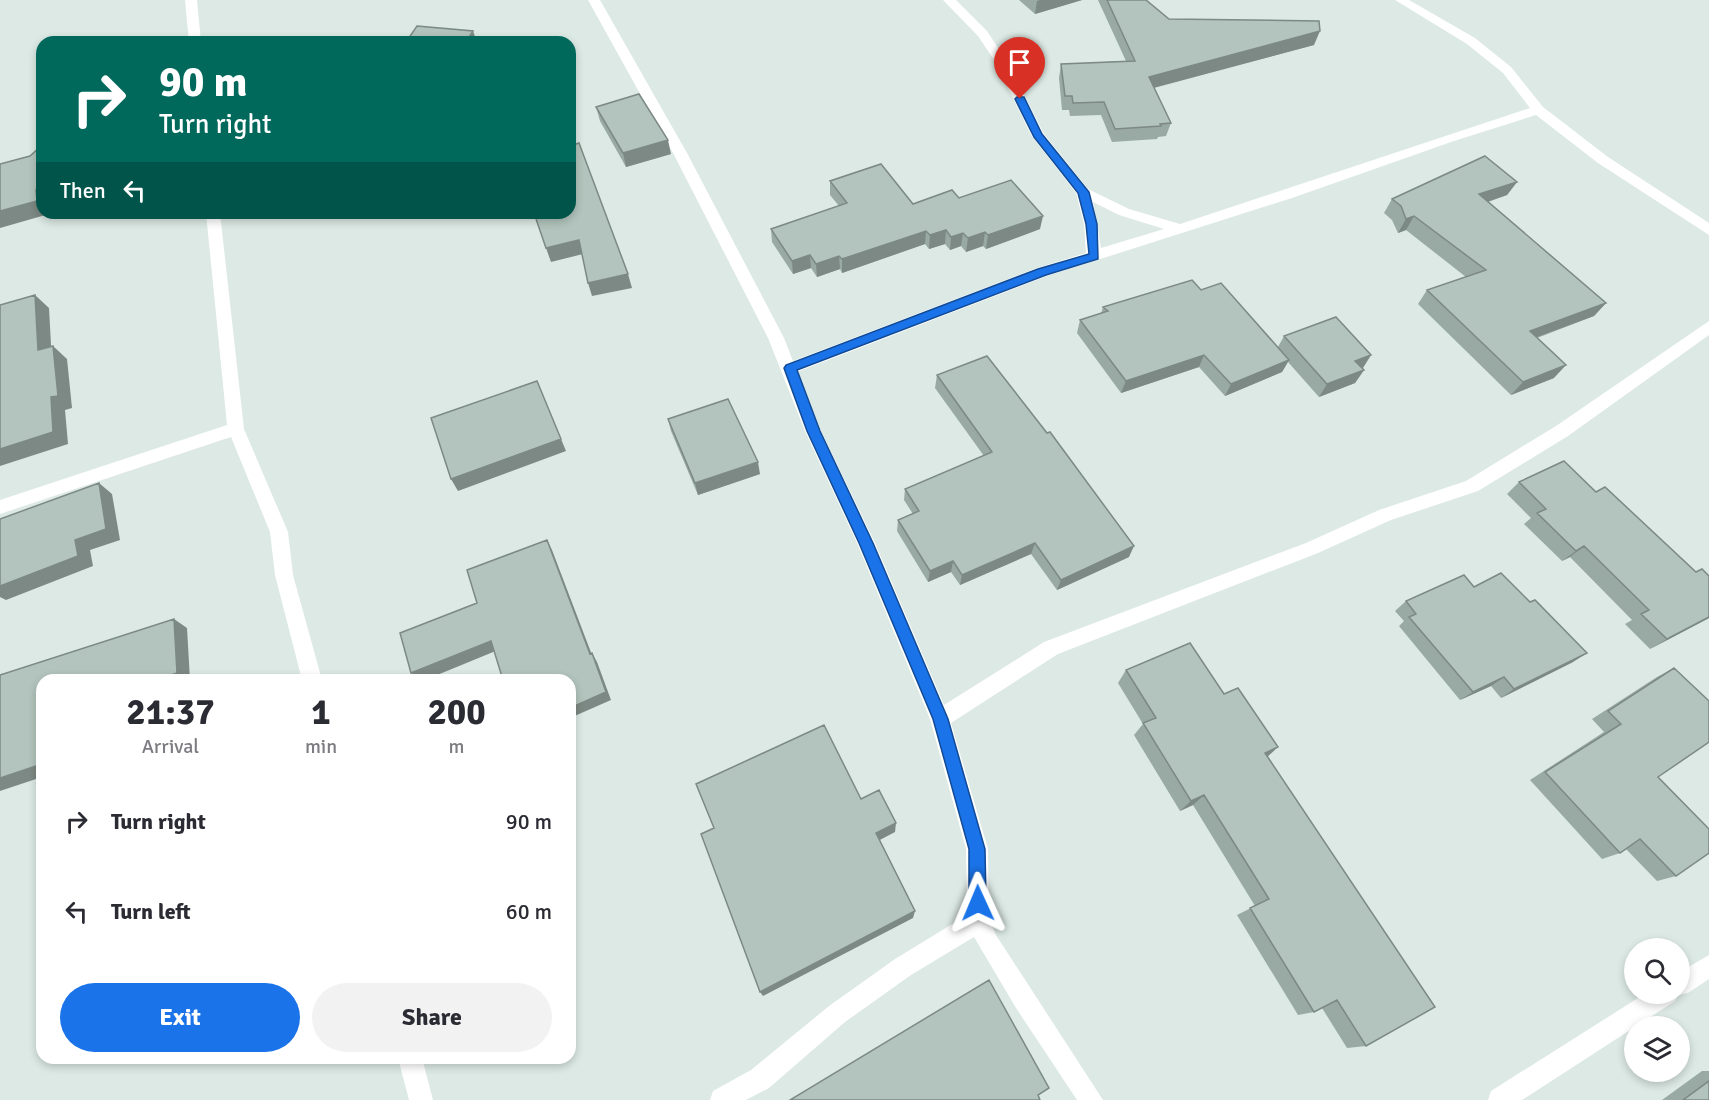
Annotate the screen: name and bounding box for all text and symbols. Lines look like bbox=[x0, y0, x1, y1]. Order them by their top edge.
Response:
pin bbox=[994, 37, 1045, 99]
icon: arrive bbox=[1003, 46, 1036, 79]
text: 90 m bbox=[159, 57, 248, 108]
icon: right bbox=[60, 60, 138, 138]
text: Turn right bbox=[159, 108, 272, 141]
icon: left bbox=[118, 174, 151, 207]
text: Then bbox=[60, 177, 106, 204]
text: 21:37 bbox=[126, 690, 215, 735]
text: 1 bbox=[311, 690, 331, 735]
text: 200 bbox=[427, 690, 486, 735]
text: Arrival bbox=[142, 734, 199, 759]
text: min bbox=[305, 734, 337, 759]
text: m bbox=[449, 734, 465, 759]
icon: right bbox=[60, 805, 93, 838]
text: Turn right bbox=[111, 808, 206, 835]
text: 90 m bbox=[506, 808, 552, 835]
position arrow bbox=[946, 871, 1010, 935]
icon: left bbox=[60, 895, 93, 928]
text: Turn left bbox=[111, 898, 191, 925]
text: 60 m bbox=[506, 898, 552, 925]
map controls bbox=[1624, 938, 1690, 1082]
button: search bbox=[1624, 938, 1690, 1004]
button: Exit bbox=[60, 983, 300, 1052]
button: Share bbox=[312, 983, 552, 1052]
button: layers bbox=[1624, 1016, 1690, 1082]

